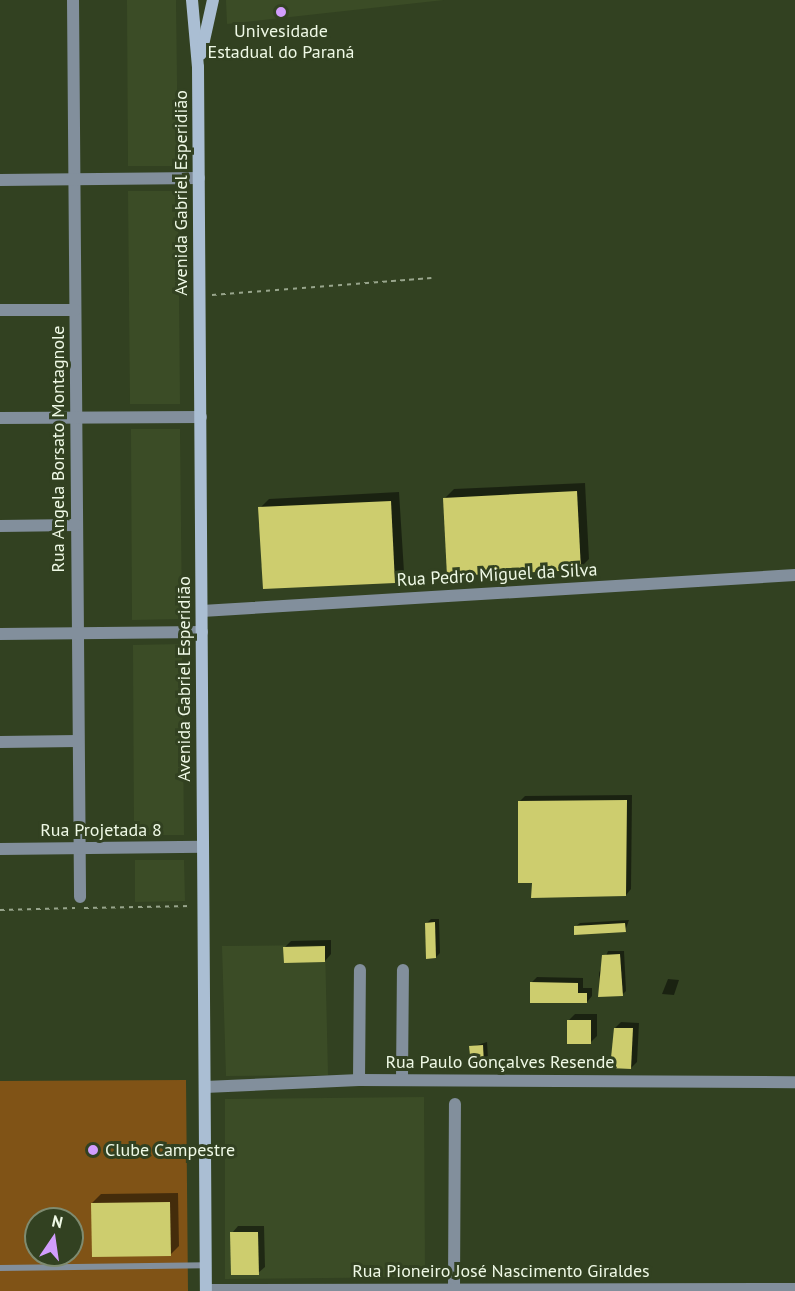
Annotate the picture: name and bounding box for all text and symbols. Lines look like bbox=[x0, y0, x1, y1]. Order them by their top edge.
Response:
marker: Univesidade Estadual do Paraná bbox=[274, 5, 288, 19]
place label: Univesidade Estadual do Paraná bbox=[208, 21, 354, 63]
street label: Avenida Gabriel Esperidião bbox=[170, 90, 192, 296]
street label: Rua Angela Borsato Montagnole bbox=[47, 325, 69, 573]
street label: Rua Pedro Miguel da Silva bbox=[396, 559, 598, 591]
street label: Avenida Gabriel Esperidião bbox=[173, 576, 195, 782]
street label: Rua Projetada 8 bbox=[40, 819, 162, 841]
street label: Rua Paulo Gonçalves Resende bbox=[386, 1051, 614, 1073]
place label: Clube Campestre bbox=[105, 1139, 235, 1161]
marker: Clube Campestre bbox=[86, 1143, 100, 1157]
north arrow bbox=[24, 1207, 84, 1267]
text: N bbox=[50, 1210, 65, 1232]
street label: Rua Pioneiro José Nascimento Giraldes bbox=[352, 1260, 650, 1282]

